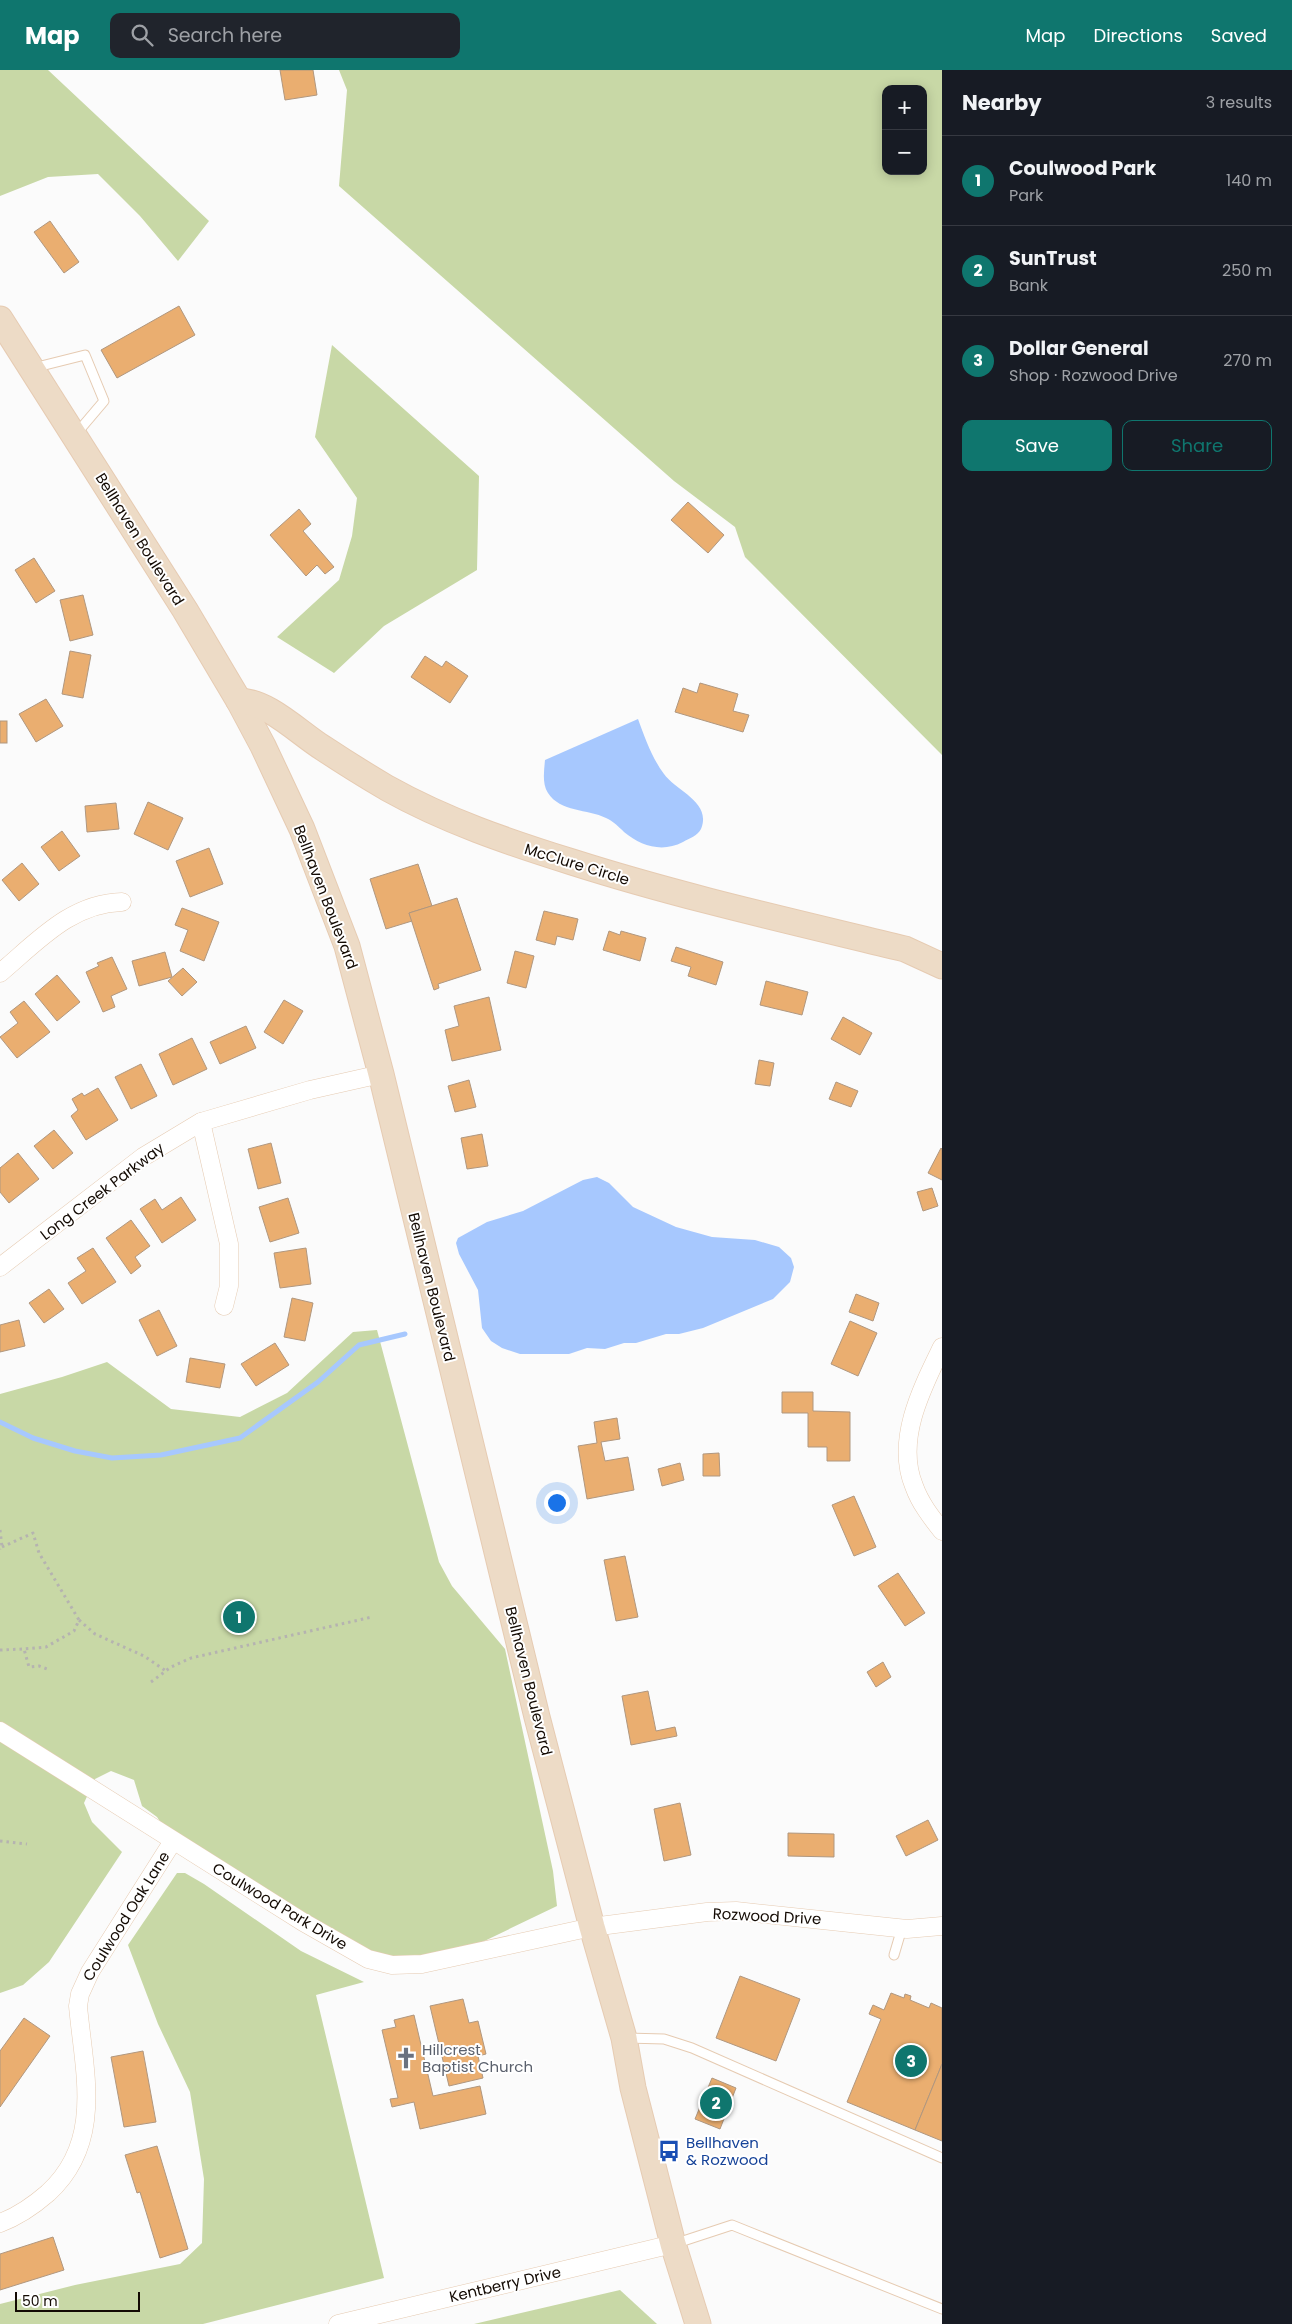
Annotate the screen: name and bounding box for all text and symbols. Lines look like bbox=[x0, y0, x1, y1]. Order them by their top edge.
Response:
search box bbox=[110, 13, 460, 58]
text: Map bbox=[25, 19, 80, 52]
icon: search bbox=[128, 21, 156, 49]
text: Search here bbox=[168, 22, 282, 49]
text: Map bbox=[1026, 23, 1065, 48]
text: Directions bbox=[1093, 23, 1183, 48]
text: Saved bbox=[1211, 23, 1267, 48]
map controls bbox=[882, 85, 927, 175]
button: + bbox=[882, 85, 927, 130]
text: Nearby bbox=[962, 88, 1042, 117]
text: 3 results bbox=[1206, 91, 1272, 114]
button: − bbox=[882, 130, 927, 175]
text: Coulwood Park bbox=[1009, 155, 1156, 182]
text: 1 bbox=[975, 169, 981, 192]
text: 140 m bbox=[1226, 169, 1272, 192]
text: Park bbox=[1009, 184, 1043, 207]
text: SunTrust bbox=[1009, 245, 1097, 272]
text: 2 bbox=[973, 259, 983, 282]
text: 250 m bbox=[1222, 259, 1272, 282]
text: Bank bbox=[1009, 274, 1048, 297]
text: Dollar General bbox=[1009, 335, 1149, 362]
text: 3 bbox=[973, 349, 983, 372]
text: 270 m bbox=[1223, 349, 1272, 372]
text: Shop · Rozwood Drive bbox=[1009, 364, 1178, 387]
button: Save bbox=[962, 420, 1112, 471]
button: Share bbox=[1122, 420, 1272, 471]
street label: Bellhaven Boulevard bbox=[91, 469, 189, 609]
street label: Bellhaven Boulevard bbox=[289, 822, 363, 972]
street label: McClure Circle bbox=[522, 838, 632, 890]
street label: Long Creek Parkway bbox=[36, 1137, 169, 1245]
street label: Bellhaven Boulevard bbox=[403, 1210, 461, 1364]
your location bbox=[544, 1490, 570, 1516]
pin: 1 bbox=[223, 1598, 255, 1636]
street label: Bellhaven Boulevard bbox=[500, 1604, 558, 1758]
street label: Coulwood Oak Lane bbox=[78, 1847, 174, 1985]
street label: Coulwood Park Drive bbox=[209, 1857, 351, 1955]
street label: Rozwood Drive bbox=[712, 1903, 822, 1929]
place label: Hillcrest Baptist Church bbox=[422, 2039, 533, 2077]
pin: 3 bbox=[895, 2042, 927, 2080]
church icon: Hillcrest Baptist Church bbox=[393, 2045, 419, 2071]
pin: 2 bbox=[700, 2084, 732, 2122]
place label: Bellhaven & Rozwood bbox=[686, 2132, 768, 2170]
bus stop icon: Bellhaven & Rozwood bbox=[656, 2138, 682, 2164]
street label: Kentberry Drive bbox=[447, 2261, 563, 2307]
scale bar bbox=[15, 2289, 140, 2312]
text: 50 m bbox=[22, 2291, 58, 2311]

